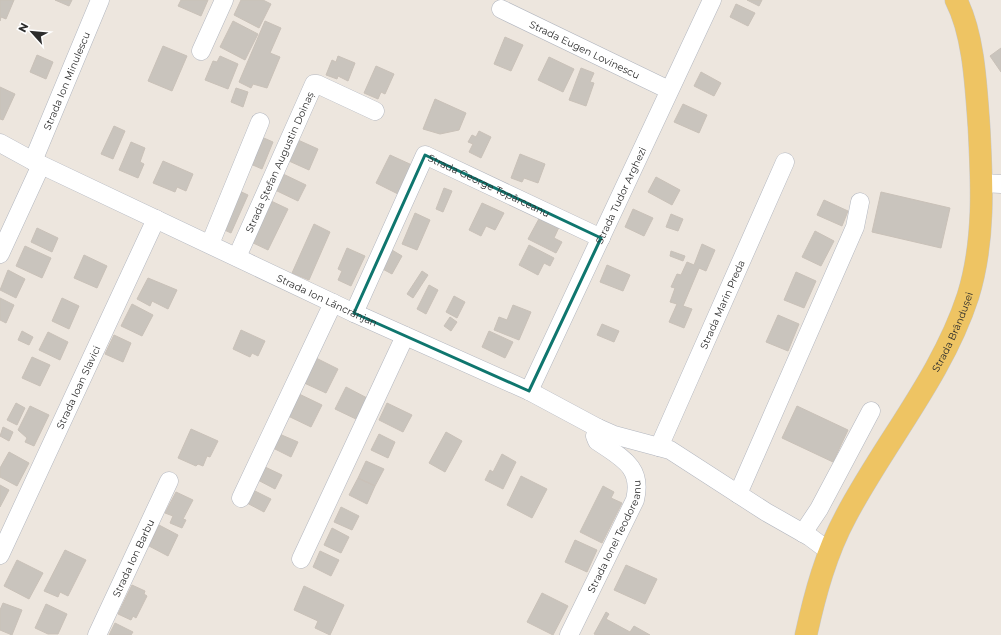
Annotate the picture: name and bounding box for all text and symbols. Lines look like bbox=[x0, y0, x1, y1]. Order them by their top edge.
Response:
north arrow bbox=[12, 12, 52, 52]
street label: Strada Eugen Lovinescu bbox=[528, 17, 642, 81]
text: N bbox=[15, 20, 31, 35]
street label: Strada Ion Minulescu bbox=[40, 29, 93, 132]
street label: Strada Ștefan Augustin Doinaș bbox=[242, 89, 316, 235]
street label: Strada Tudor Arghezi bbox=[592, 145, 649, 246]
street label: Strada George Topârceanu bbox=[426, 151, 552, 220]
street label: Strada Marin Preda bbox=[697, 258, 747, 351]
street label: Strada Ion Lăncrănjan bbox=[275, 271, 380, 329]
street label: Strada Brândușei bbox=[929, 290, 975, 374]
street label: Strada Ioan Slavici bbox=[53, 343, 103, 431]
street label: Strada Ionel Teodoreanu bbox=[584, 480, 643, 595]
street label: Strada Ion Barbu bbox=[109, 517, 157, 599]

